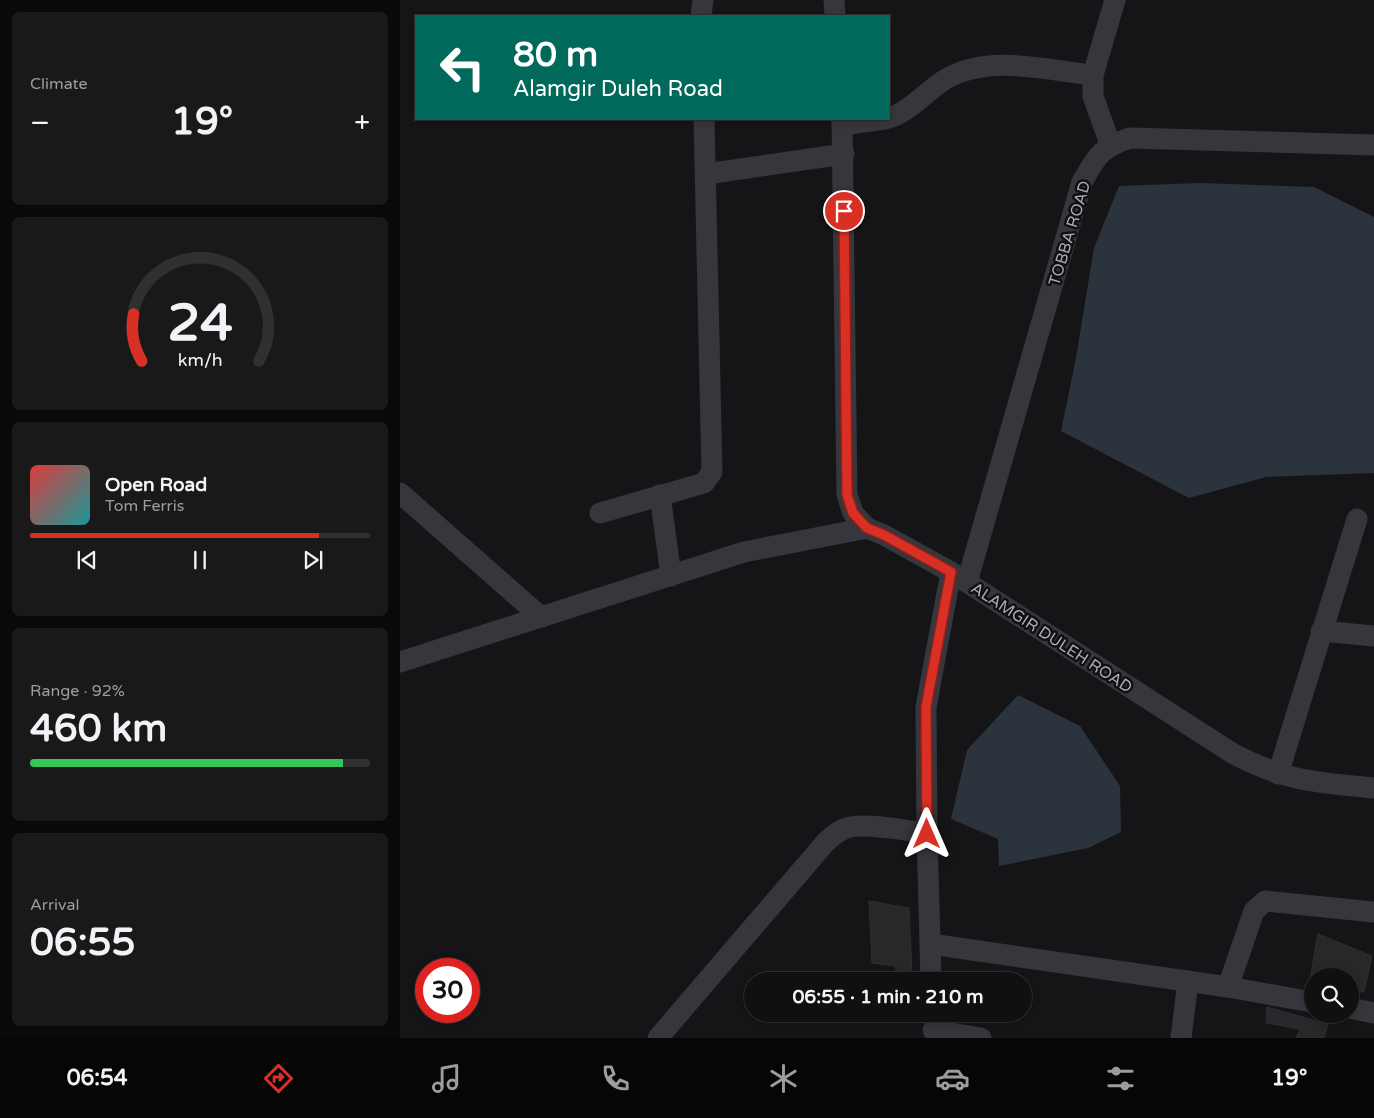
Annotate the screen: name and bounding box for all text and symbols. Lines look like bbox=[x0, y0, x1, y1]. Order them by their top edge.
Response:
text: 80 m bbox=[513, 34, 598, 76]
icon: left bbox=[430, 35, 495, 100]
text: Climate bbox=[30, 74, 88, 94]
text: Alamgir Duleh Road bbox=[513, 76, 723, 102]
text: 19° bbox=[171, 99, 233, 145]
text: − bbox=[30, 106, 50, 140]
text: + bbox=[354, 106, 370, 140]
street label: TOBBA ROAD bbox=[1044, 178, 1095, 288]
pin bbox=[823, 190, 865, 232]
icon: arrive bbox=[830, 197, 858, 225]
text: 24 bbox=[167, 292, 233, 355]
text: km/h bbox=[178, 350, 222, 371]
text: Open Road bbox=[105, 474, 207, 496]
text: Tom Ferris bbox=[105, 496, 184, 516]
icon: previous bbox=[73, 546, 101, 574]
icon: pause bbox=[186, 546, 214, 574]
icon: next bbox=[299, 546, 327, 574]
street label: ALAMGIR DULEH ROAD bbox=[967, 578, 1136, 698]
text: Range · 92% bbox=[30, 681, 125, 701]
text: 460 km bbox=[30, 706, 167, 752]
position arrow bbox=[900, 807, 952, 859]
text: Arrival bbox=[30, 895, 79, 915]
text: 06:55 bbox=[30, 920, 135, 966]
speed limit sign: 30 bbox=[415, 958, 480, 1023]
map controls bbox=[1304, 968, 1359, 1023]
button: search bbox=[1304, 968, 1359, 1023]
text: 06:55 · 1 min · 210 m bbox=[792, 986, 984, 1008]
icon: directions bbox=[261, 1061, 296, 1096]
icon: music bbox=[429, 1061, 464, 1096]
icon: phone bbox=[598, 1061, 633, 1096]
icon: climate bbox=[766, 1061, 801, 1096]
icon: car bbox=[935, 1061, 970, 1096]
icon: filters bbox=[1103, 1061, 1138, 1096]
text: 06:54 bbox=[67, 1065, 128, 1091]
text: 19° bbox=[1271, 1065, 1307, 1091]

